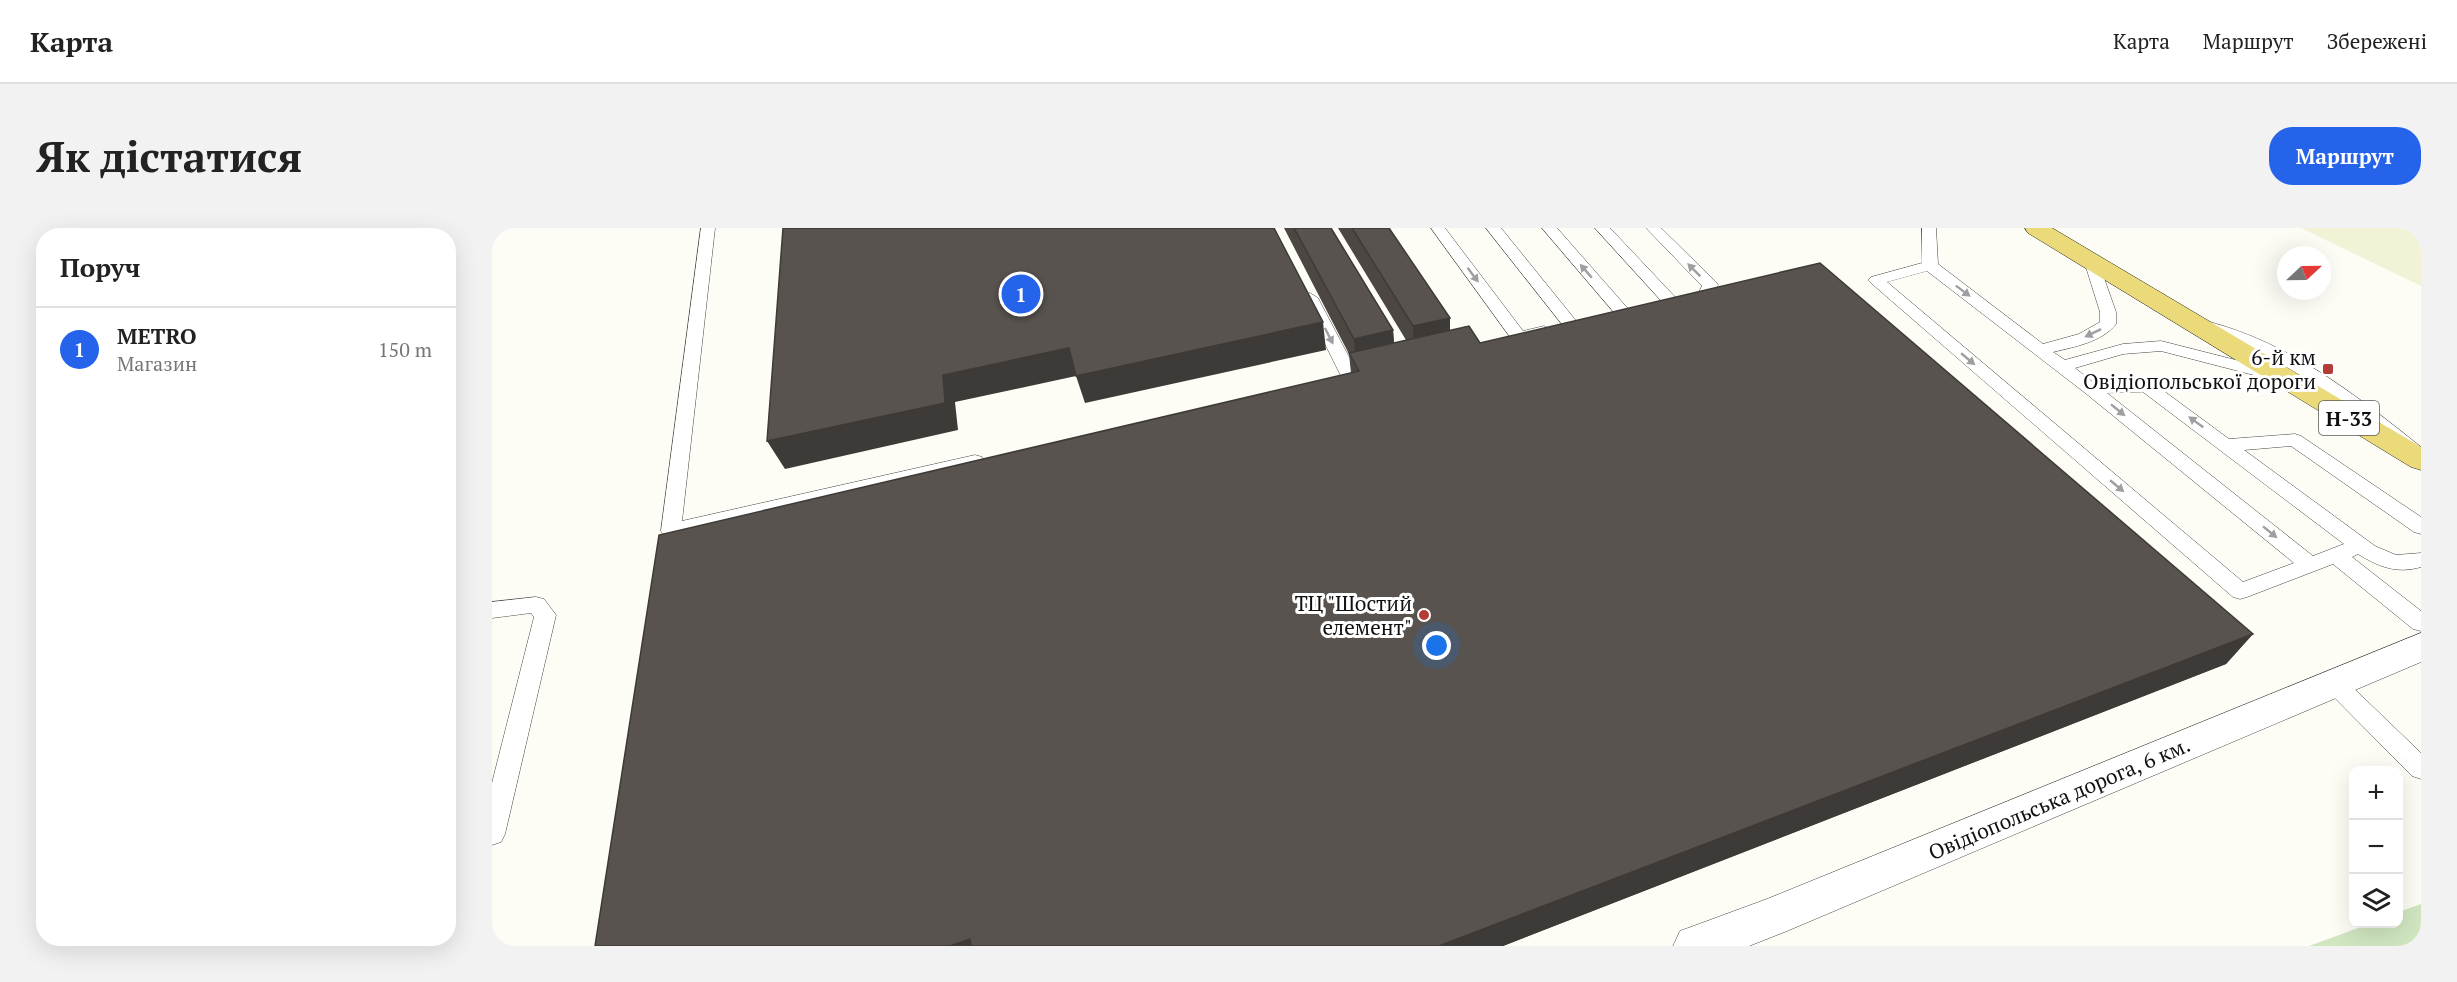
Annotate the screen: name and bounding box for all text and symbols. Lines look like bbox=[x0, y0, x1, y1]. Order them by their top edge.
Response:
text: Карта bbox=[30, 23, 113, 60]
text: Карта bbox=[2113, 27, 2170, 55]
text: Маршрут bbox=[2203, 27, 2294, 55]
text: Збережені bbox=[2327, 27, 2427, 55]
button: Маршрут bbox=[2269, 127, 2421, 185]
text: Як дістатися bbox=[36, 128, 302, 184]
north arrow bbox=[2277, 246, 2331, 300]
text: Поруч bbox=[60, 250, 141, 284]
one-way arrow bbox=[1580, 264, 1593, 279]
one-way arrow bbox=[1688, 264, 1702, 278]
one-way arrow bbox=[1467, 267, 1480, 283]
pin: 1 bbox=[1002, 272, 1040, 316]
one-way arrow bbox=[1955, 285, 1971, 298]
text: METRO bbox=[117, 321, 197, 350]
one-way arrow bbox=[2084, 327, 2102, 337]
one-way arrow bbox=[1324, 328, 1334, 345]
text: 1 bbox=[74, 336, 85, 363]
text: 150 m bbox=[378, 336, 432, 363]
place label: 6-й км Овідіопольської дороги bbox=[2083, 343, 2316, 395]
text: Магазин bbox=[117, 350, 197, 377]
one-way arrow bbox=[1960, 352, 1975, 365]
marker: 6-й км Овідіопольської дороги bbox=[2321, 362, 2335, 376]
road number: Н-33 bbox=[2319, 401, 2379, 435]
one-way arrow bbox=[2110, 403, 2125, 416]
one-way arrow bbox=[2188, 416, 2204, 428]
one-way arrow bbox=[2109, 479, 2125, 492]
one-way arrow bbox=[2262, 525, 2278, 538]
place label: ТЦ "Шостий елемент" bbox=[1295, 589, 1412, 641]
marker: ТЦ "Шостий елемент" bbox=[1417, 608, 1431, 622]
your location bbox=[1422, 631, 1451, 660]
street label: Овідіопольська дорога, 6 км. bbox=[1924, 730, 2194, 866]
map controls bbox=[2349, 766, 2403, 928]
button: + bbox=[2349, 766, 2403, 820]
button: − bbox=[2349, 820, 2403, 874]
button: layers bbox=[2349, 874, 2403, 928]

